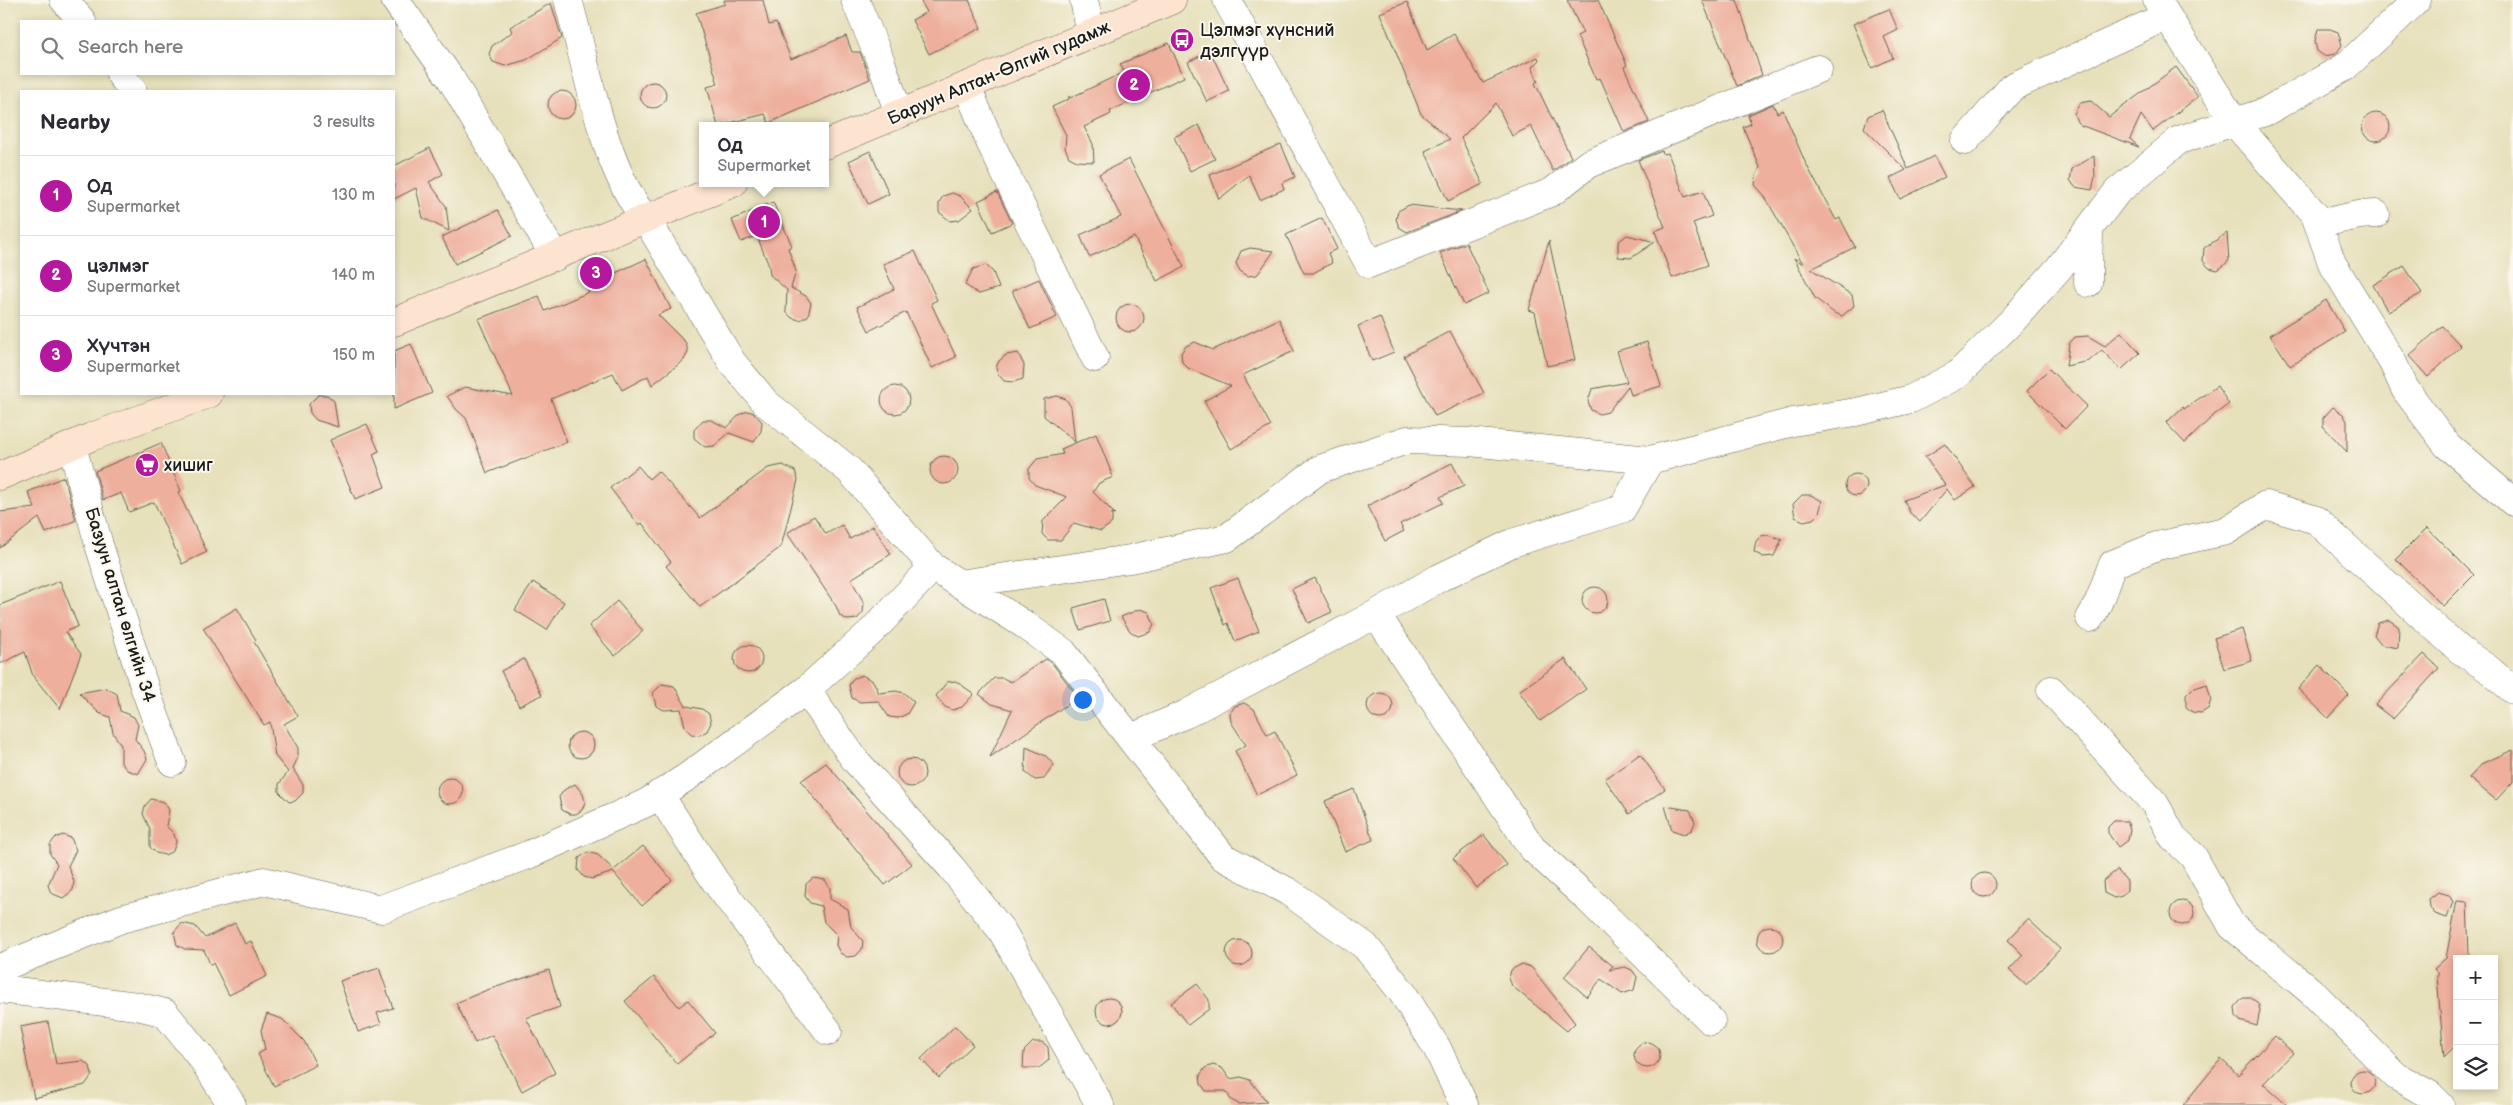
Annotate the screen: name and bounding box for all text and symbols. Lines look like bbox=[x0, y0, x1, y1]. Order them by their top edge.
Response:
street label: Баруун Алтан-Өлгий гудамж bbox=[884, 16, 1114, 130]
search box bbox=[20, 20, 395, 75]
place label: Цэлмэг хүнсний дэлгүүр bbox=[1200, 20, 1335, 62]
bus stop icon: Цэлмэг хүнсний дэлгүүр bbox=[1169, 27, 1195, 53]
icon: search bbox=[38, 34, 66, 62]
text: Search here bbox=[78, 36, 183, 59]
pin: 2 bbox=[1118, 66, 1150, 104]
text: Nearby bbox=[40, 110, 110, 135]
text: 3 results bbox=[313, 113, 375, 132]
popup bbox=[699, 122, 829, 187]
text: Од bbox=[717, 134, 743, 157]
text: Supermarket bbox=[717, 157, 811, 176]
text: Од bbox=[87, 175, 112, 198]
text: 1 bbox=[53, 186, 59, 205]
text: 130 m bbox=[332, 186, 375, 205]
text: Supermarket bbox=[87, 198, 180, 217]
pin: 1 bbox=[748, 203, 780, 241]
pin: 3 bbox=[580, 254, 612, 292]
text: цэлмэг bbox=[87, 255, 149, 278]
text: 2 bbox=[51, 266, 61, 285]
text: 140 m bbox=[332, 266, 375, 285]
text: Supermarket bbox=[87, 278, 180, 297]
text: Хүчтэн bbox=[87, 335, 150, 358]
text: 3 bbox=[51, 346, 61, 365]
text: 150 m bbox=[333, 346, 375, 365]
text: Supermarket bbox=[87, 358, 180, 377]
supermarket icon: хишиг bbox=[134, 452, 160, 478]
place label: хишиг bbox=[164, 455, 213, 476]
street label: Базуун алтан өлгийн 34 bbox=[80, 505, 160, 705]
your location bbox=[1070, 687, 1096, 713]
map controls bbox=[2453, 955, 2498, 1090]
button: + bbox=[2453, 955, 2498, 1000]
button: − bbox=[2453, 1000, 2498, 1045]
button: layers bbox=[2453, 1045, 2498, 1090]

